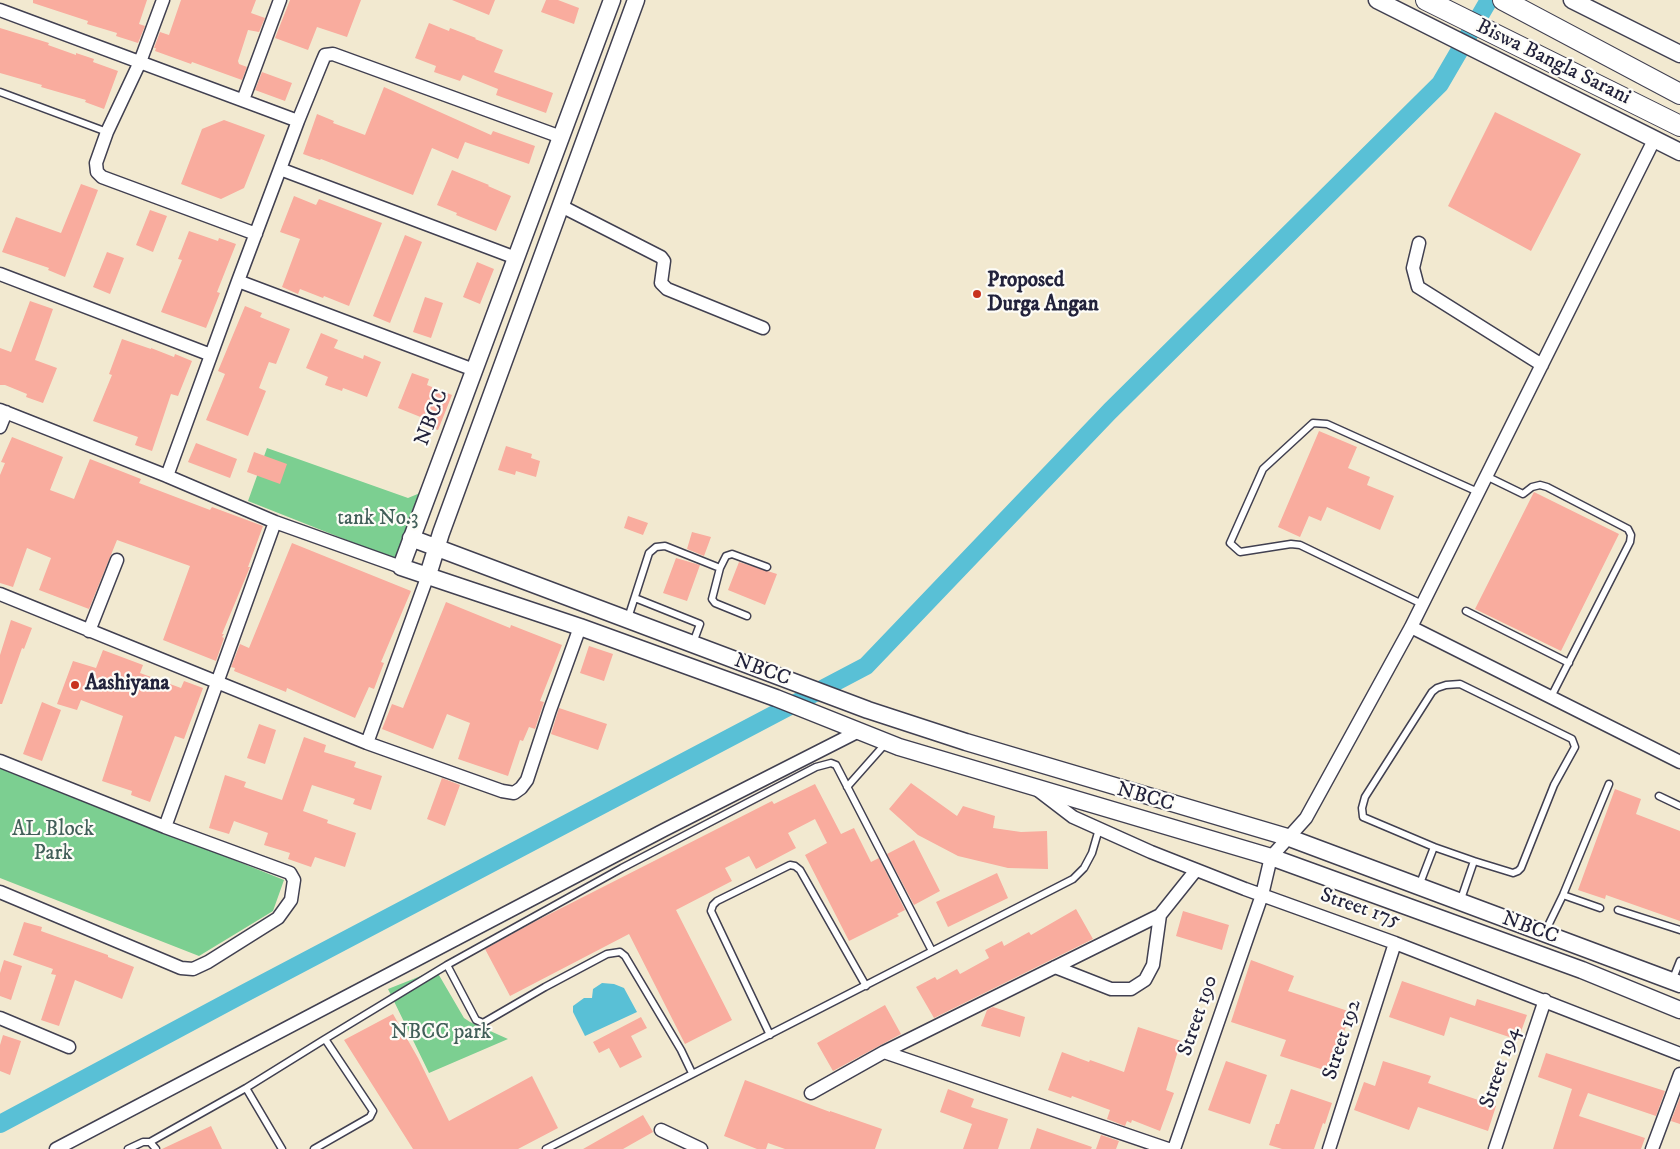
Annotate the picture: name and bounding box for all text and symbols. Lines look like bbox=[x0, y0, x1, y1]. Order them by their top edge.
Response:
street label: Biswa Bangla Sarani bbox=[1472, 15, 1634, 111]
place label: Proposed Durga Angan bbox=[987, 269, 1099, 319]
marker: Proposed Durga Angan bbox=[971, 288, 983, 300]
street label: NBCC bbox=[411, 386, 455, 450]
park label: tank No.3 bbox=[337, 507, 419, 533]
street label: NBCC bbox=[730, 649, 794, 693]
place label: Aashiyana bbox=[85, 672, 170, 698]
marker: Aashiyana bbox=[69, 679, 81, 691]
street label: NBCC bbox=[1113, 778, 1177, 818]
park label: AL Block Park bbox=[12, 818, 94, 868]
street label: Street 175 bbox=[1317, 884, 1403, 934]
street label: NBCC bbox=[1498, 907, 1562, 951]
street label: Street 190 bbox=[1173, 972, 1225, 1060]
street label: Street 192 bbox=[1318, 997, 1368, 1083]
park label: NBCC park bbox=[391, 1021, 491, 1047]
street label: Street 194 bbox=[1475, 1024, 1527, 1112]

